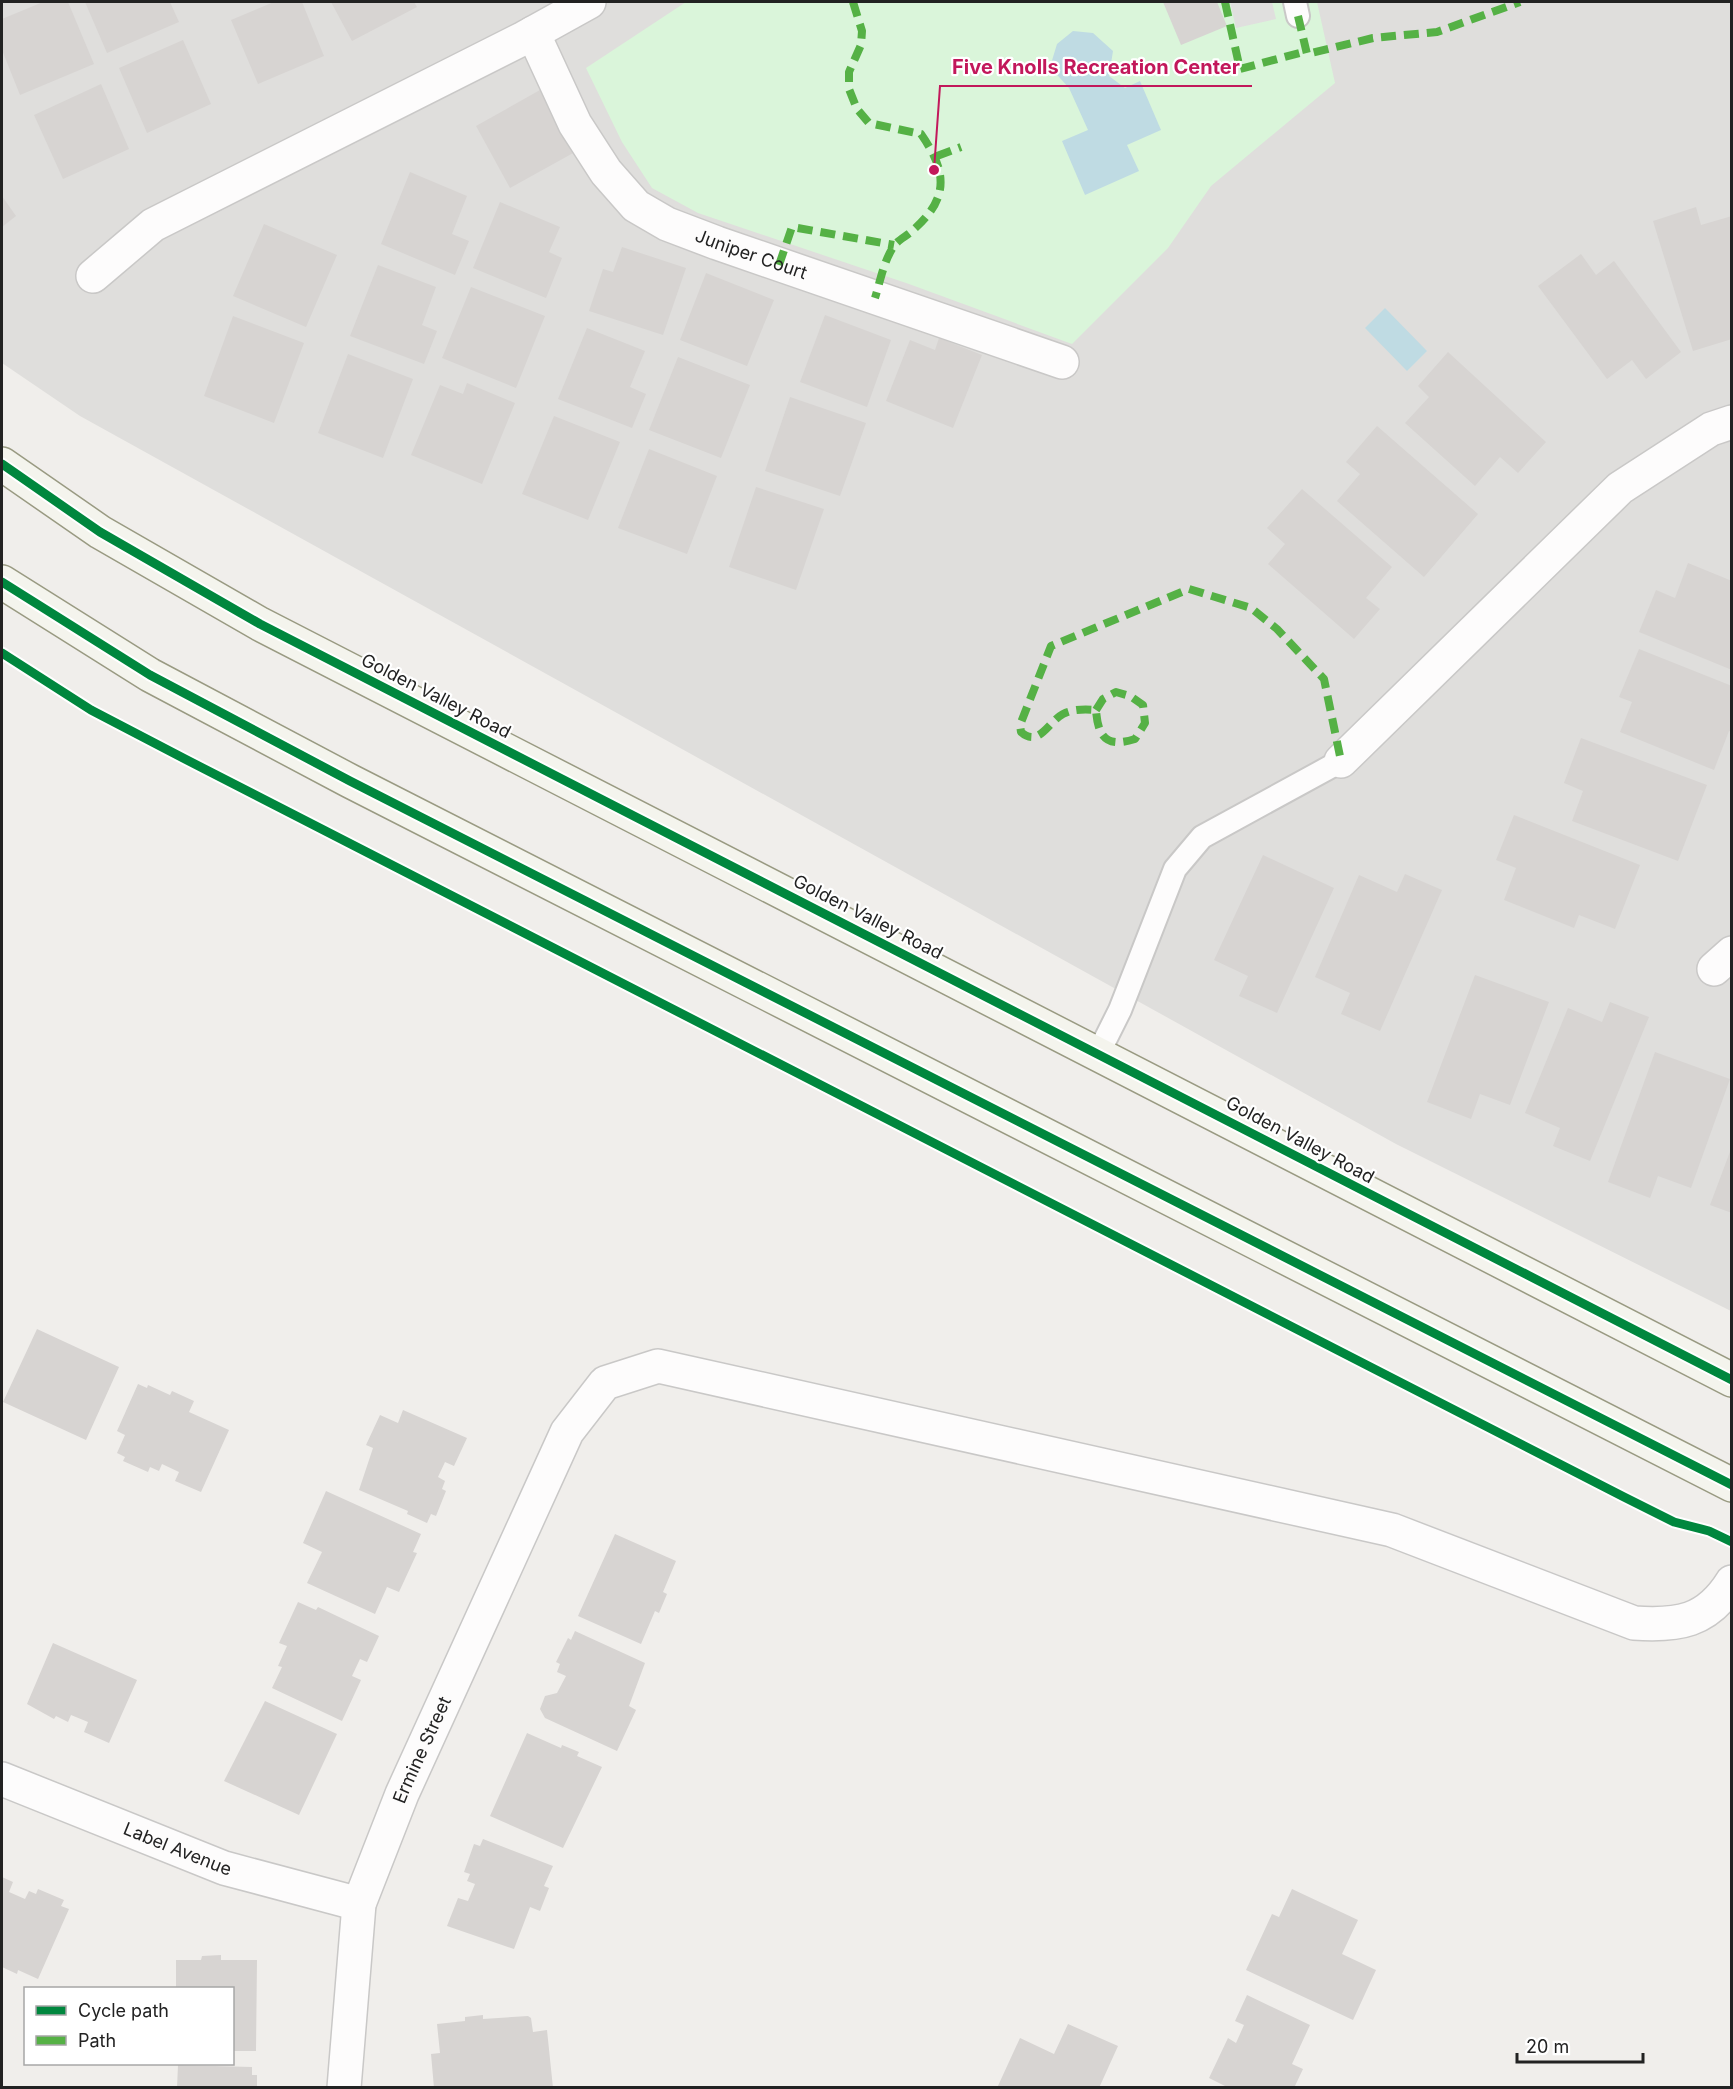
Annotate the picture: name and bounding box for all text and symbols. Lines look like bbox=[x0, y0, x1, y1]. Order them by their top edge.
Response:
callout: Five Knolls Recreation Center bbox=[940, 48, 1252, 86]
text: Five Knolls Recreation Center bbox=[952, 55, 1240, 79]
street label: Juniper Court bbox=[692, 225, 810, 283]
street label: Golden Valley Road bbox=[358, 649, 514, 742]
street label: Golden Valley Road bbox=[790, 870, 946, 963]
street label: Golden Valley Road bbox=[1223, 1092, 1378, 1188]
street label: Ermine Street bbox=[388, 1693, 455, 1806]
street label: Label Avenue bbox=[121, 1818, 234, 1879]
legend bbox=[24, 1987, 234, 2065]
text: Cycle path bbox=[78, 2000, 169, 2021]
scale bar bbox=[1517, 2026, 1643, 2064]
text: Path bbox=[78, 2030, 116, 2051]
text: 20 m bbox=[1526, 2036, 1569, 2057]

